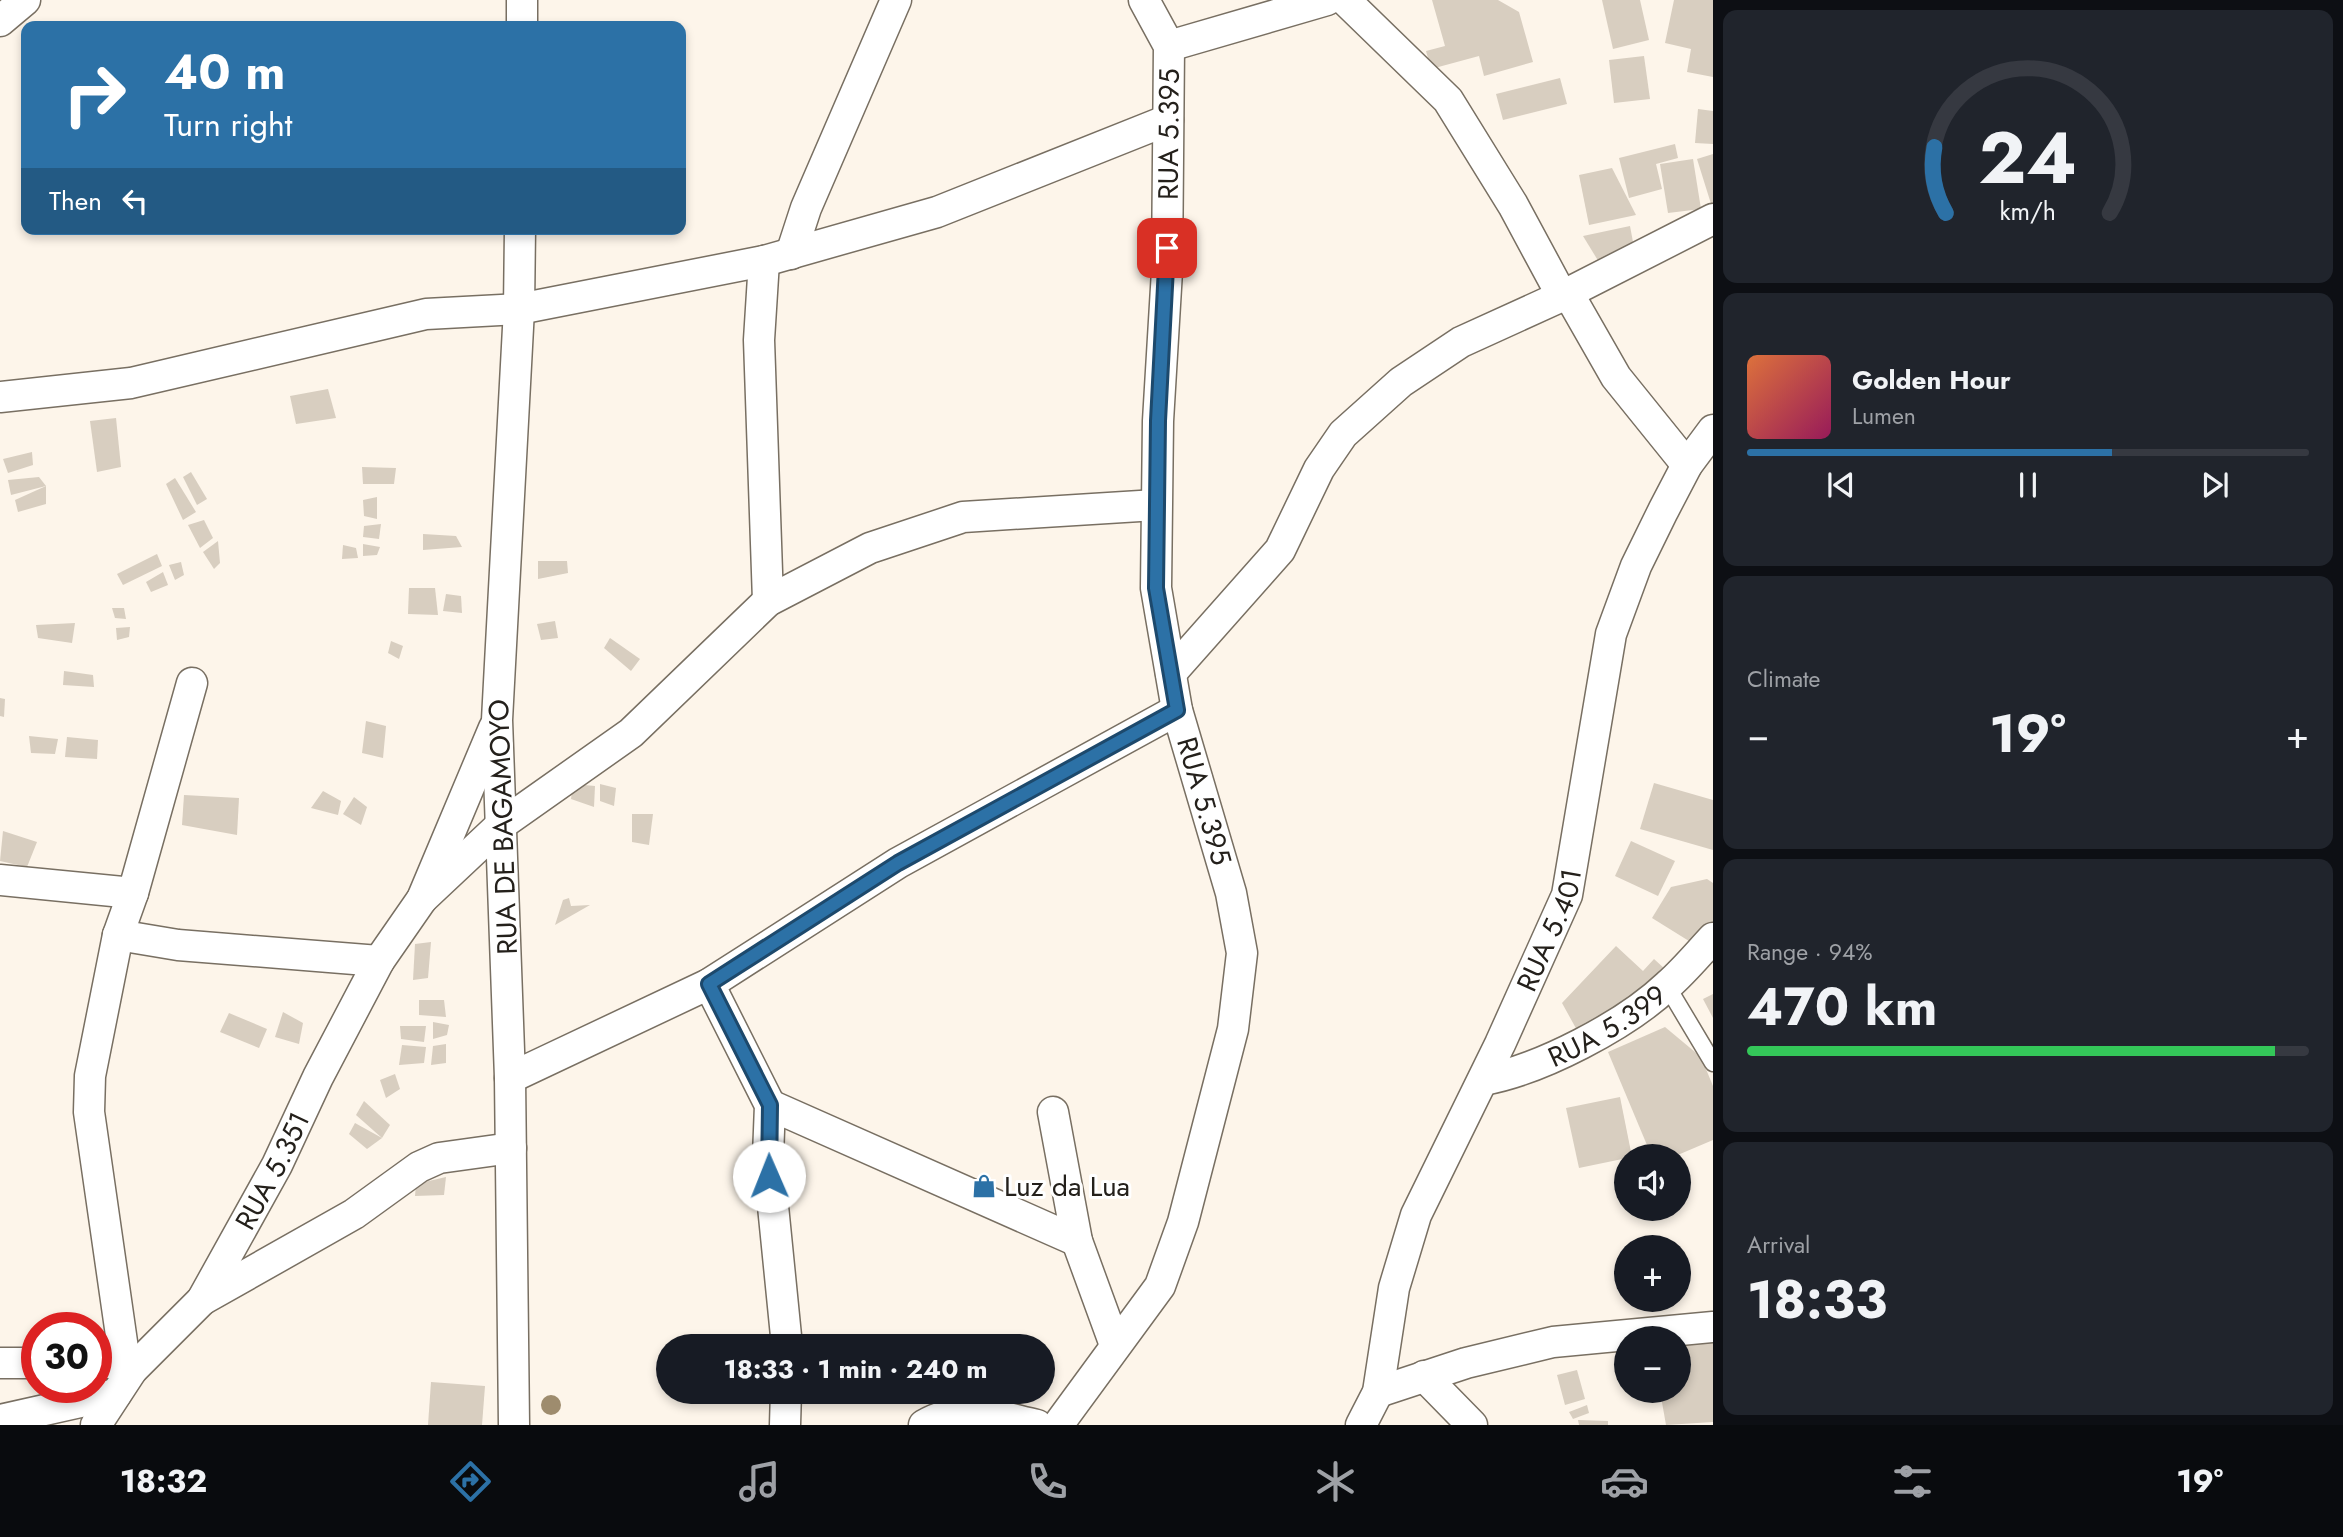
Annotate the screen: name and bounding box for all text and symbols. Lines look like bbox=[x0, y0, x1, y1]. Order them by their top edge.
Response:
text: 40 m bbox=[164, 37, 286, 107]
icon: right bbox=[49, 49, 140, 140]
street label: RUA 5.395 bbox=[1147, 68, 1189, 200]
text: Turn right bbox=[164, 102, 293, 148]
text: 24 bbox=[1979, 105, 2077, 210]
text: Then bbox=[49, 182, 102, 220]
icon: left bbox=[116, 182, 154, 220]
text: km/h bbox=[2000, 192, 2056, 228]
pin bbox=[1137, 218, 1197, 278]
icon: arrive bbox=[1148, 229, 1186, 267]
text: Golden Hour bbox=[1852, 361, 2011, 399]
text: Lumen bbox=[1852, 399, 1916, 433]
icon: previous bbox=[1822, 466, 1860, 504]
icon: pause bbox=[2009, 466, 2047, 504]
icon: next bbox=[2196, 466, 2234, 504]
text: Climate bbox=[1747, 662, 1820, 696]
text: 19° bbox=[1989, 696, 2066, 772]
street label: RUA DE BAGAMOYO bbox=[478, 699, 528, 955]
text: − bbox=[1747, 707, 1769, 762]
text: + bbox=[2286, 707, 2309, 762]
street label: RUA 5.395 bbox=[1166, 732, 1242, 870]
street label: RUA 5.401 bbox=[1506, 865, 1592, 998]
text: Range · 94% bbox=[1747, 935, 1873, 969]
text: 470 km bbox=[1747, 969, 1937, 1045]
street label: RUA 5.399 bbox=[1541, 975, 1675, 1077]
street label: RUA 5.351 bbox=[225, 1105, 320, 1237]
position arrow bbox=[732, 1139, 806, 1213]
map controls bbox=[1614, 1144, 1691, 1403]
button: sound bbox=[1614, 1144, 1691, 1221]
place label: Luz da Lua bbox=[1004, 1166, 1130, 1207]
shop icon: Luz da Lua bbox=[970, 1172, 998, 1200]
text: Arrival bbox=[1747, 1228, 1810, 1262]
button: + bbox=[1614, 1235, 1691, 1312]
text: 18:33 bbox=[1747, 1262, 1887, 1338]
speed limit sign: 30 bbox=[21, 1312, 112, 1403]
button: − bbox=[1614, 1326, 1691, 1403]
text: 18:33 · 1 min · 240 m bbox=[723, 1350, 988, 1388]
icon: directions bbox=[446, 1457, 495, 1506]
icon: music bbox=[735, 1457, 784, 1506]
icon: phone bbox=[1023, 1457, 1072, 1506]
icon: climate bbox=[1311, 1457, 1360, 1506]
icon: car bbox=[1600, 1457, 1649, 1506]
icon: filters bbox=[1888, 1457, 1937, 1506]
text: 18:32 bbox=[120, 1458, 207, 1504]
text: 19° bbox=[2176, 1458, 2223, 1504]

